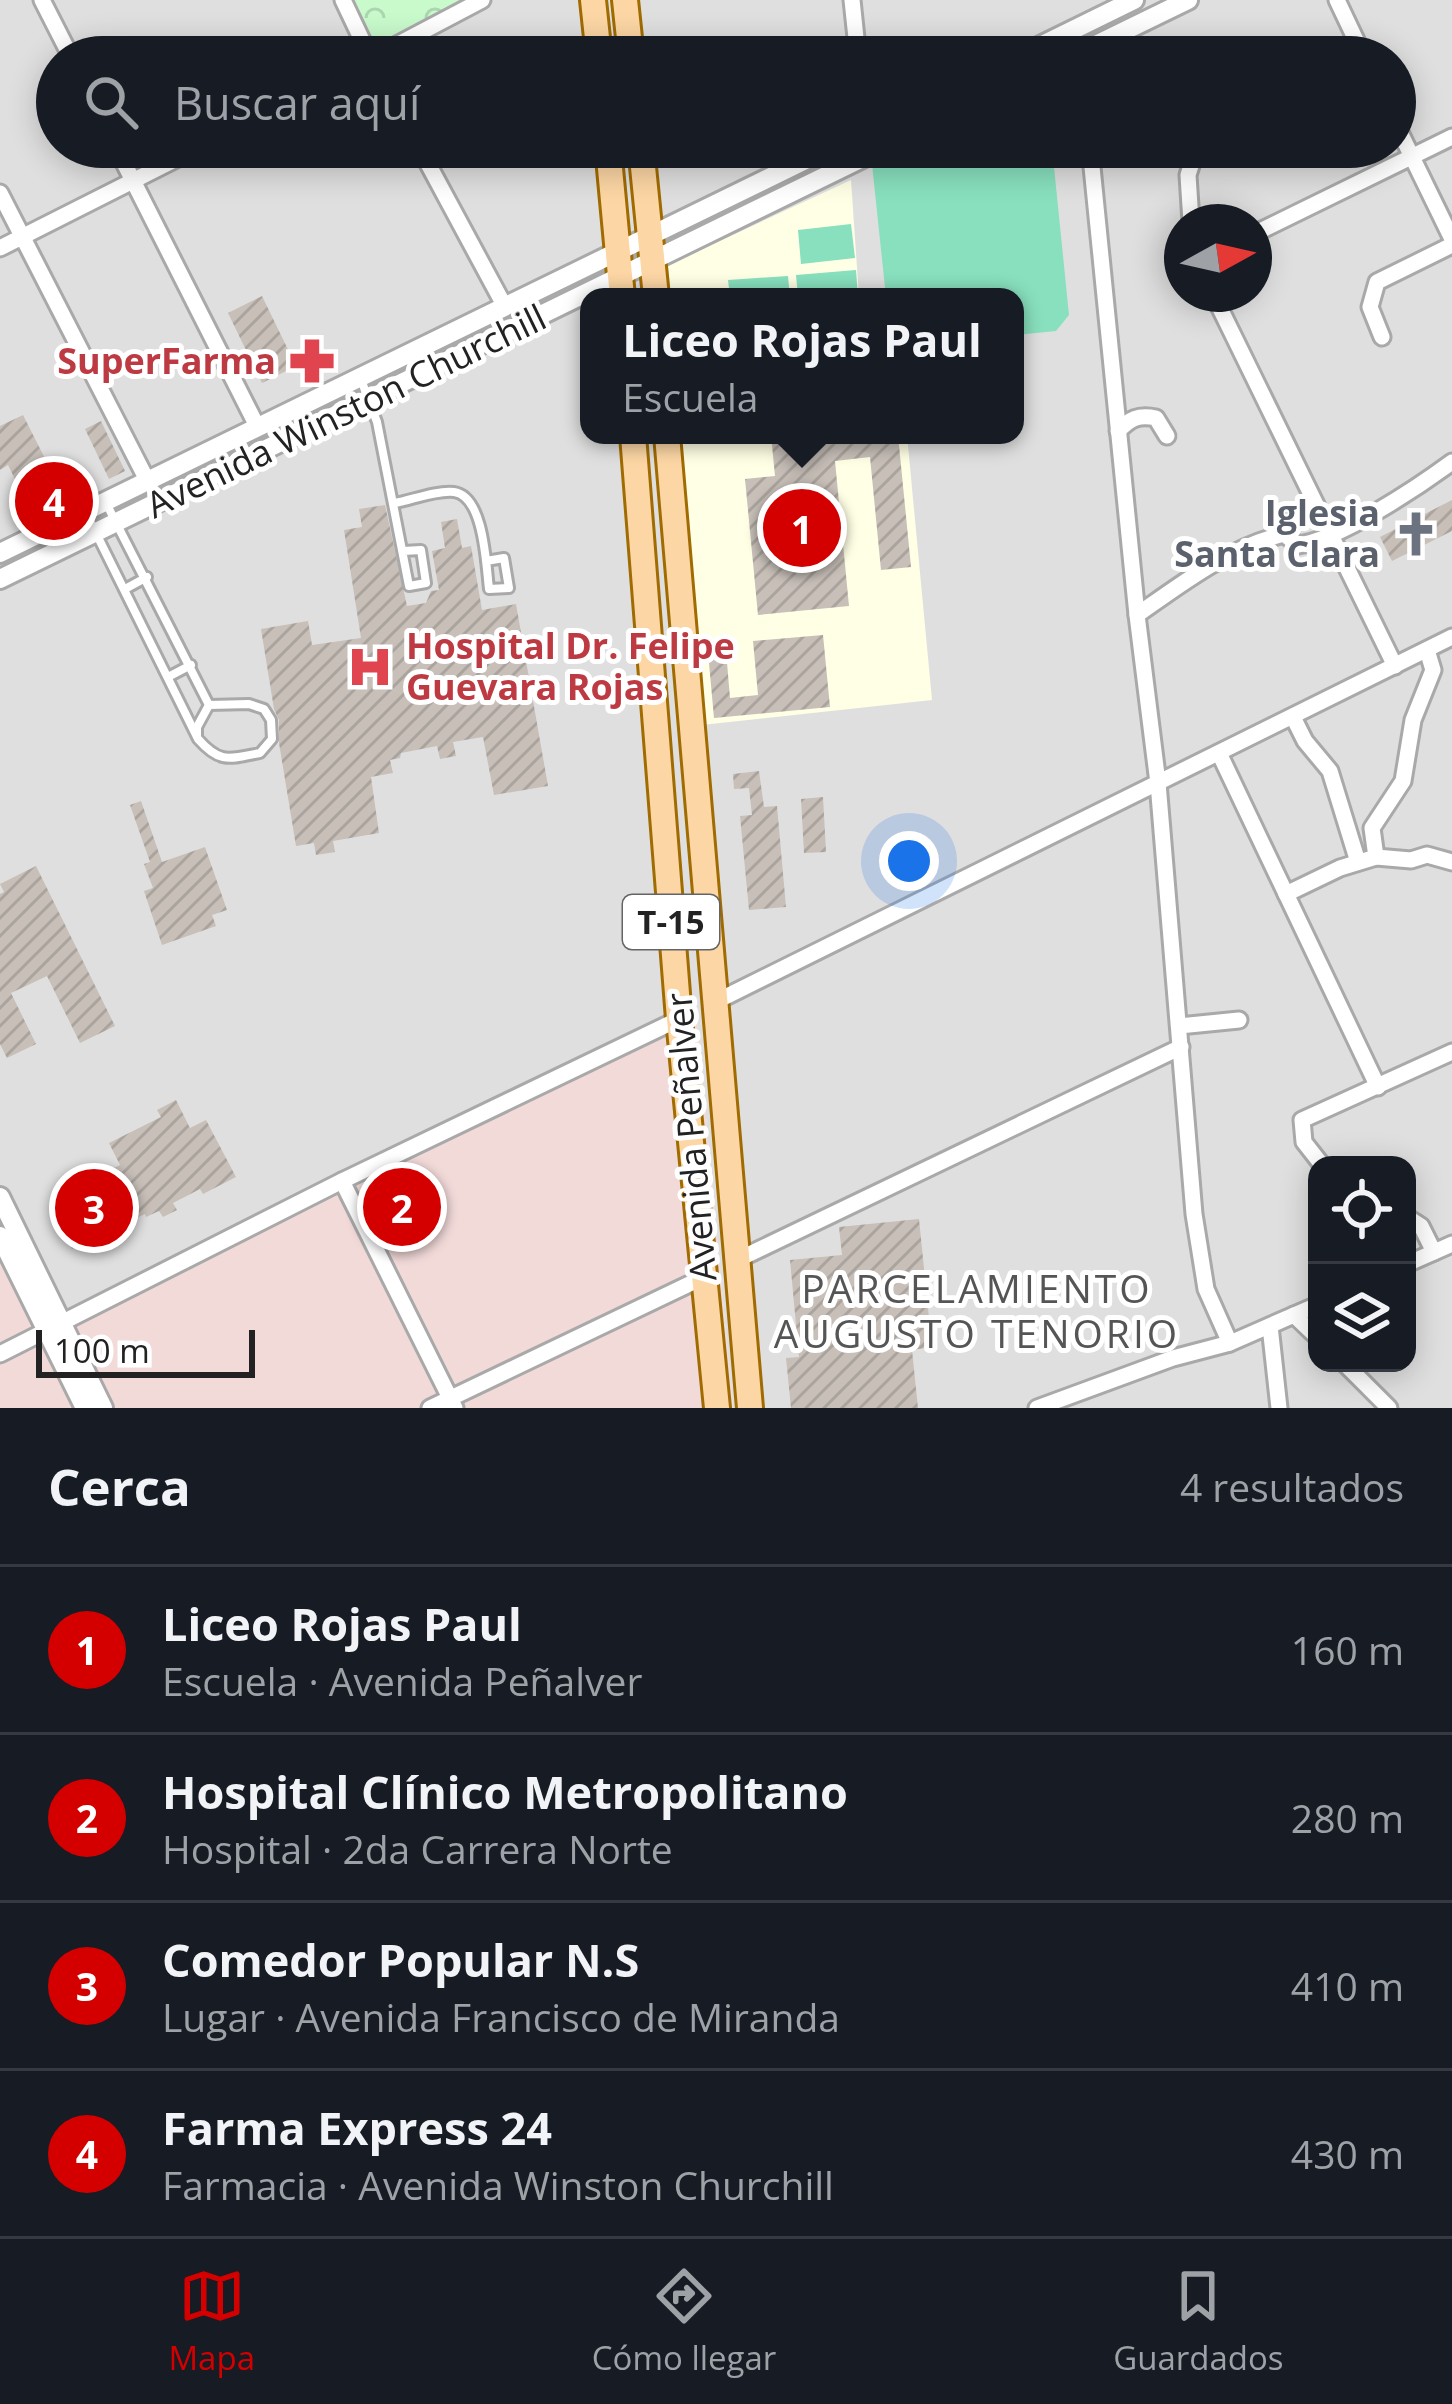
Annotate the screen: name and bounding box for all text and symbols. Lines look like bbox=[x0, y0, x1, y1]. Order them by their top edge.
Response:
search box bbox=[36, 36, 1416, 168]
icon: search bbox=[78, 69, 144, 135]
text: Buscar aquí bbox=[174, 72, 420, 133]
north arrow bbox=[1164, 204, 1272, 312]
popup bbox=[580, 288, 1024, 444]
street label: Avenida Winston Churchill bbox=[138, 292, 554, 529]
text: Liceo Rojas Paul bbox=[622, 309, 982, 370]
place label: SuperFarma bbox=[57, 336, 276, 385]
pharmacy icon: SuperFarma bbox=[287, 336, 337, 386]
text: Escuela bbox=[622, 370, 758, 423]
pin: 4 bbox=[15, 456, 93, 546]
pin: 1 bbox=[763, 483, 841, 573]
place label: Iglesia Santa Clara bbox=[1174, 488, 1380, 578]
church icon: Iglesia Santa Clara bbox=[1391, 509, 1441, 559]
place label: Hospital Dr. Felipe Guevara Rojas bbox=[406, 621, 735, 711]
hospital icon: Hospital Dr. Felipe Guevara Rojas bbox=[345, 642, 395, 692]
your location bbox=[879, 831, 939, 891]
road number: T-15 bbox=[623, 895, 719, 949]
street label: Avenida Peñalver bbox=[653, 990, 728, 1283]
map controls bbox=[1308, 1156, 1416, 1372]
button: locate bbox=[1308, 1156, 1416, 1264]
pin: 2 bbox=[363, 1162, 441, 1252]
pin: 3 bbox=[55, 1163, 133, 1253]
district label: PARCELAMIENTO AUGUSTO TENORIO bbox=[774, 1261, 1180, 1359]
button: layers bbox=[1308, 1264, 1416, 1372]
scale bar bbox=[36, 1324, 255, 1377]
text: 100 m bbox=[54, 1328, 150, 1373]
text: Cerca bbox=[48, 1451, 191, 1521]
text: 4 resultados bbox=[1180, 1460, 1404, 1513]
text: Liceo Rojas Paul bbox=[162, 1593, 522, 1654]
text: 1 bbox=[76, 1623, 98, 1676]
text: 160 m bbox=[1291, 1623, 1404, 1676]
text: Escuela · Avenida Peñalver bbox=[162, 1654, 642, 1707]
text: Hospital Clínico Metropolitano bbox=[162, 1761, 848, 1822]
text: 2 bbox=[76, 1791, 98, 1844]
text: 280 m bbox=[1291, 1791, 1404, 1844]
text: Hospital · 2da Carrera Norte bbox=[162, 1822, 673, 1875]
text: Comedor Popular N.S bbox=[162, 1929, 639, 1990]
text: 3 bbox=[76, 1959, 98, 2012]
text: 410 m bbox=[1291, 1959, 1404, 2012]
text: Lugar · Avenida Francisco de Miranda bbox=[162, 1990, 840, 2043]
text: Farma Express 24 bbox=[162, 2097, 552, 2158]
text: 4 bbox=[76, 2127, 98, 2180]
text: 430 m bbox=[1291, 2127, 1404, 2180]
text: Farmacia · Avenida Winston Churchill bbox=[162, 2158, 834, 2211]
tab: Mapa bbox=[168, 2263, 255, 2380]
tab: Cómo llegar bbox=[592, 2263, 776, 2380]
tab: Guardados bbox=[1113, 2263, 1284, 2380]

